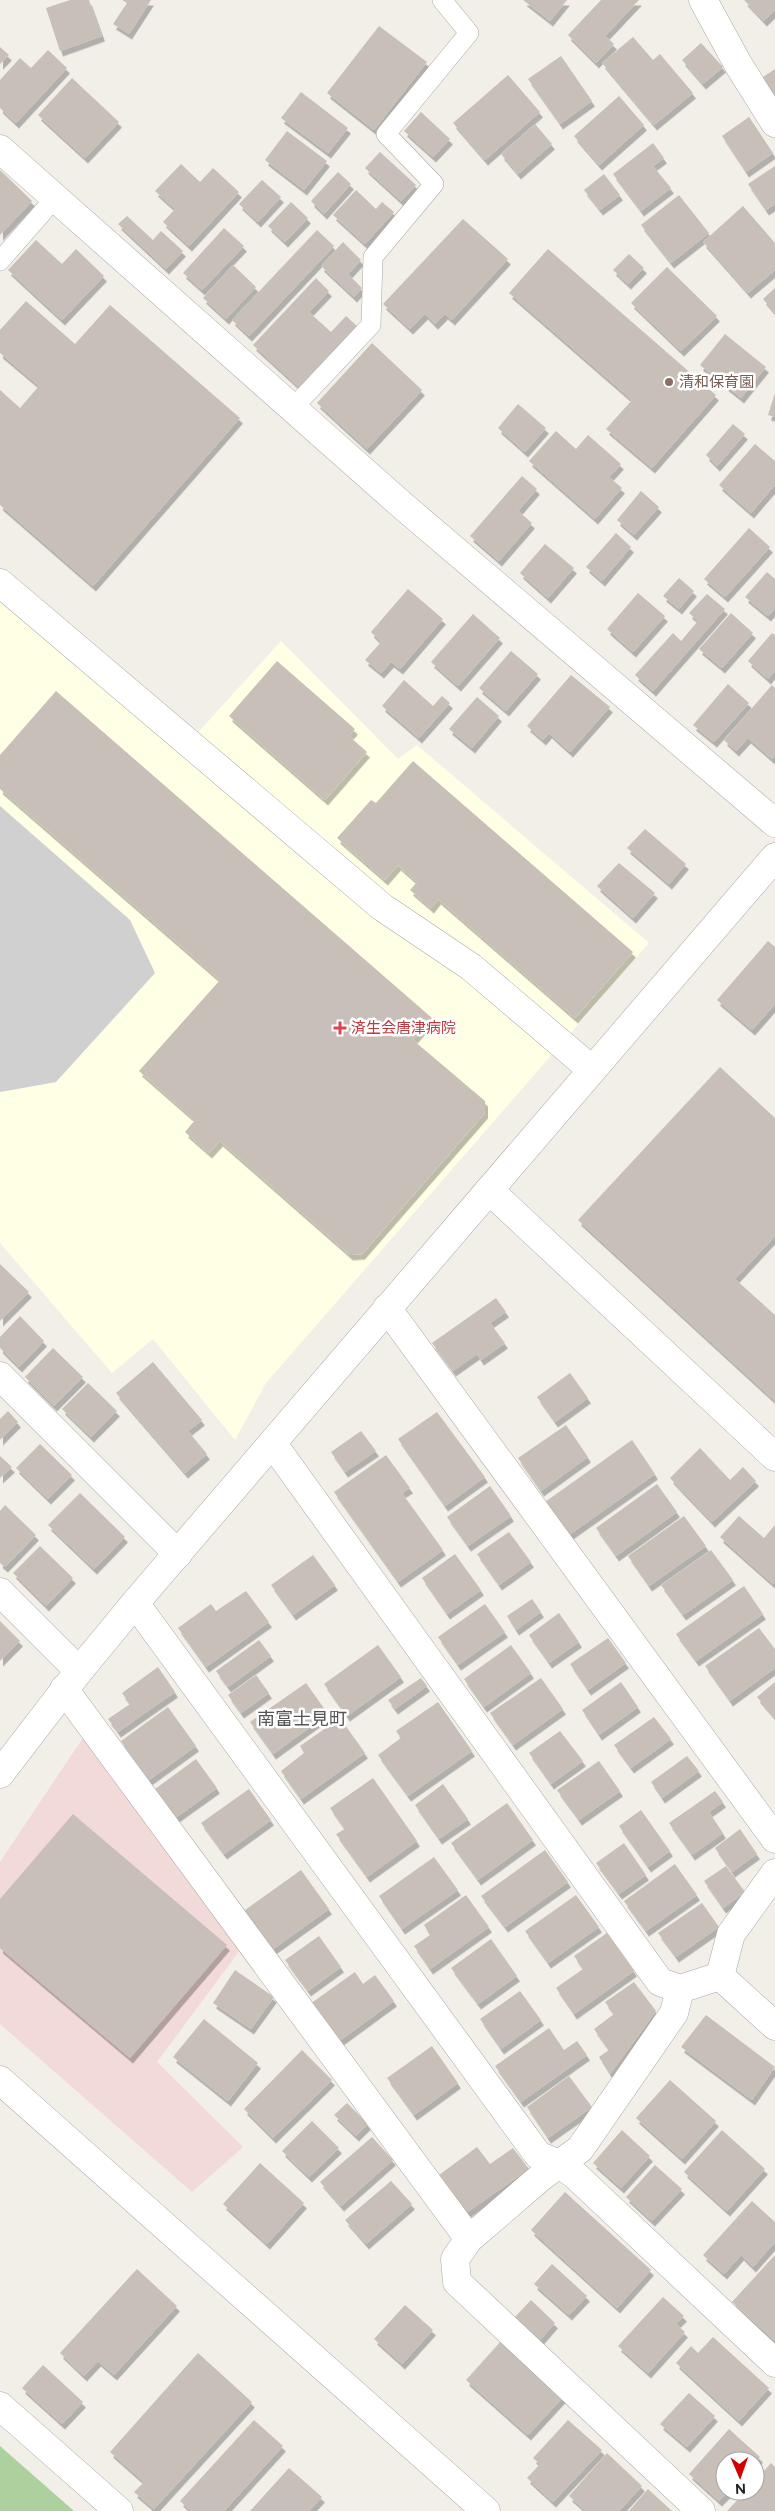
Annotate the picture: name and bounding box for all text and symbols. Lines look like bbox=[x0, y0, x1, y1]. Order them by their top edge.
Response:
place label: 清和保育園 bbox=[679, 373, 754, 391]
marker: 清和保育園 bbox=[663, 376, 675, 388]
place label: 済生会唐津病院 bbox=[351, 1019, 456, 1037]
marker: 済生会唐津病院 bbox=[333, 1021, 347, 1035]
district label: 南富士見町 bbox=[257, 1708, 347, 1730]
north arrow bbox=[715, 2451, 765, 2501]
text: N bbox=[735, 2480, 746, 2497]

